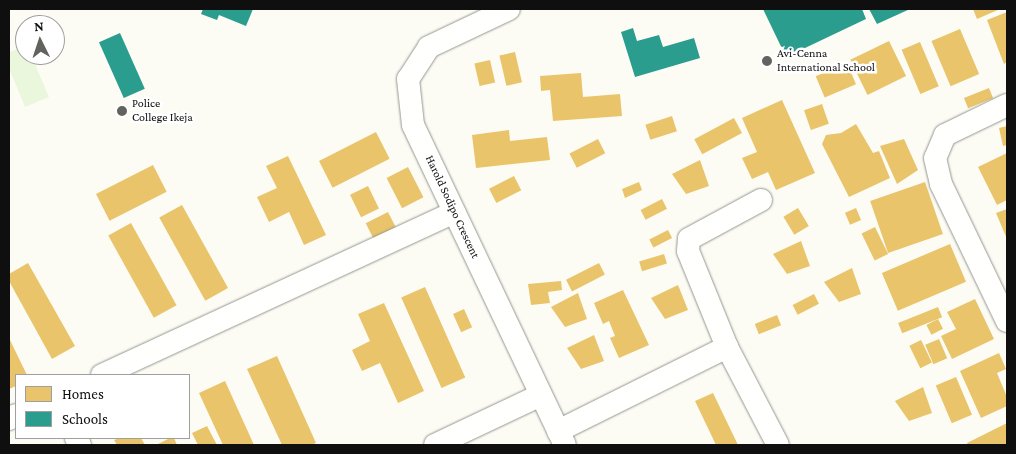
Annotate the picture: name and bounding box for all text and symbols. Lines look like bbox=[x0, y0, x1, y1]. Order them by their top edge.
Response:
north arrow bbox=[15, 15, 65, 65]
text: N bbox=[34, 18, 44, 34]
place label: Avi-Cenna International School bbox=[777, 47, 875, 75]
marker: Avi-Cenna International School bbox=[761, 55, 773, 67]
place label: Police College Ikeja bbox=[132, 97, 193, 125]
marker: Police College Ikeja bbox=[116, 105, 128, 117]
street label: Harold Sodipo Crescent bbox=[422, 153, 482, 261]
legend bbox=[15, 374, 190, 439]
text: Homes bbox=[62, 386, 104, 402]
text: Schools bbox=[62, 411, 108, 427]

